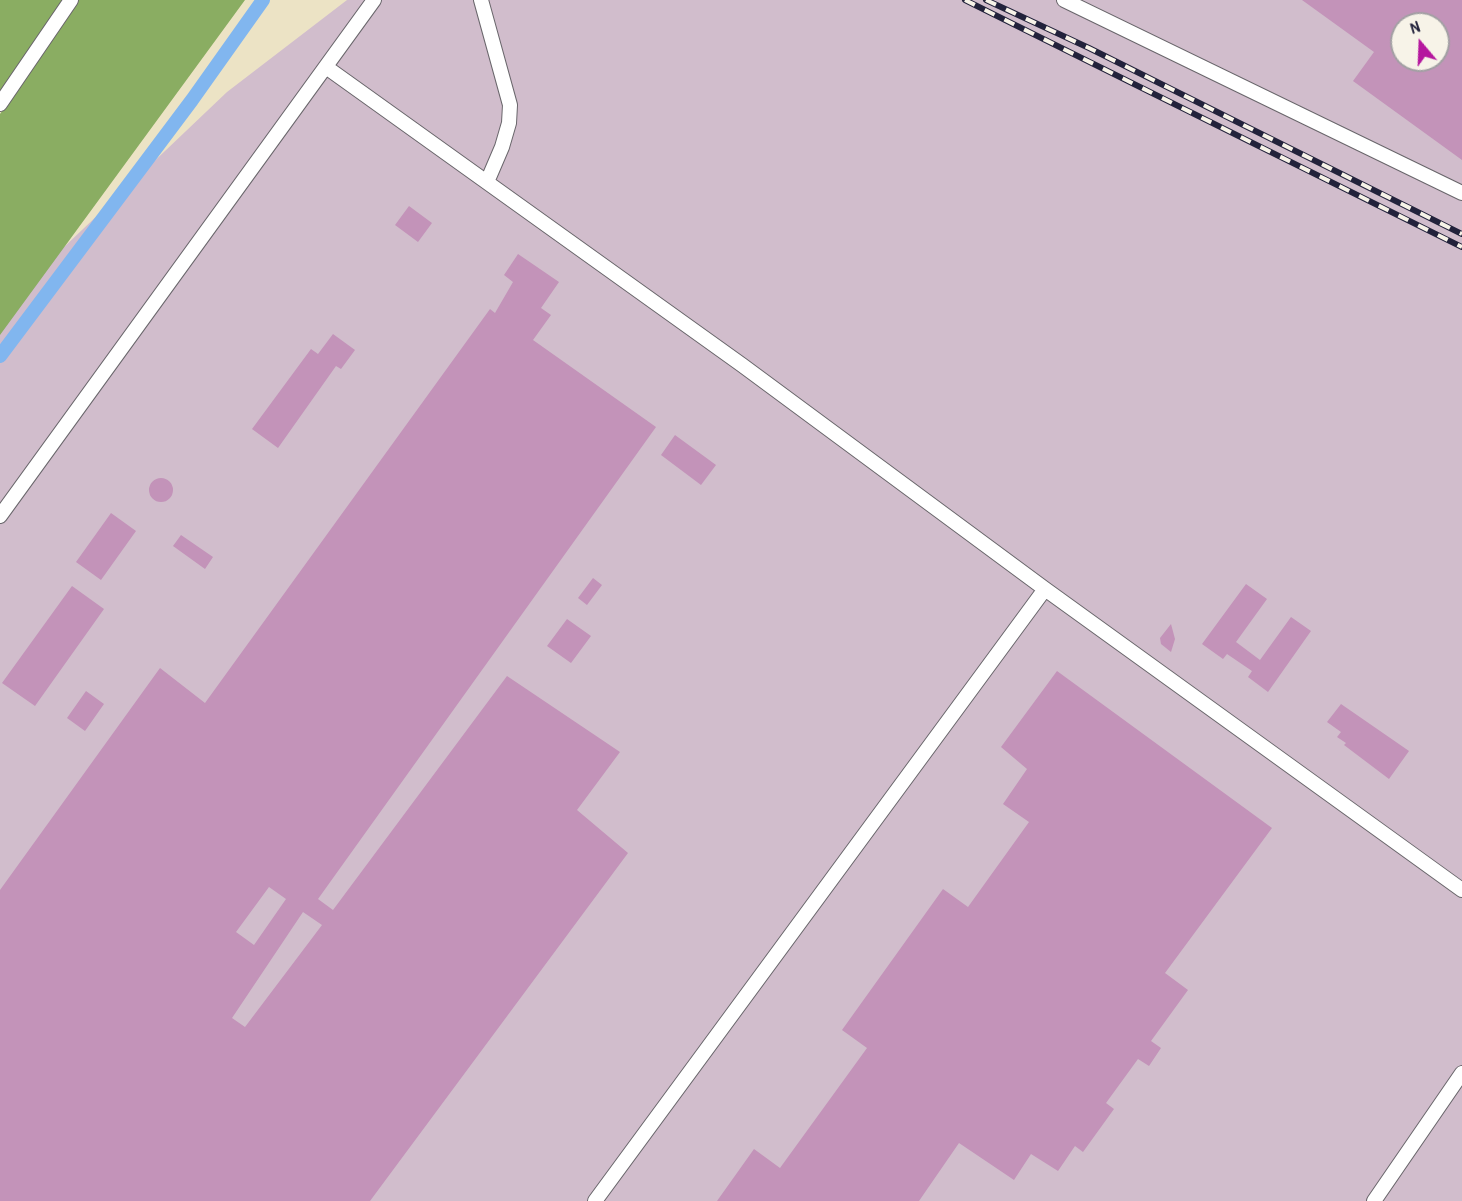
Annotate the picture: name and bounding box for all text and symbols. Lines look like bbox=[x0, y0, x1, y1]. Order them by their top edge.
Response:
north arrow bbox=[1390, 12, 1450, 72]
text: N bbox=[1407, 15, 1422, 39]

